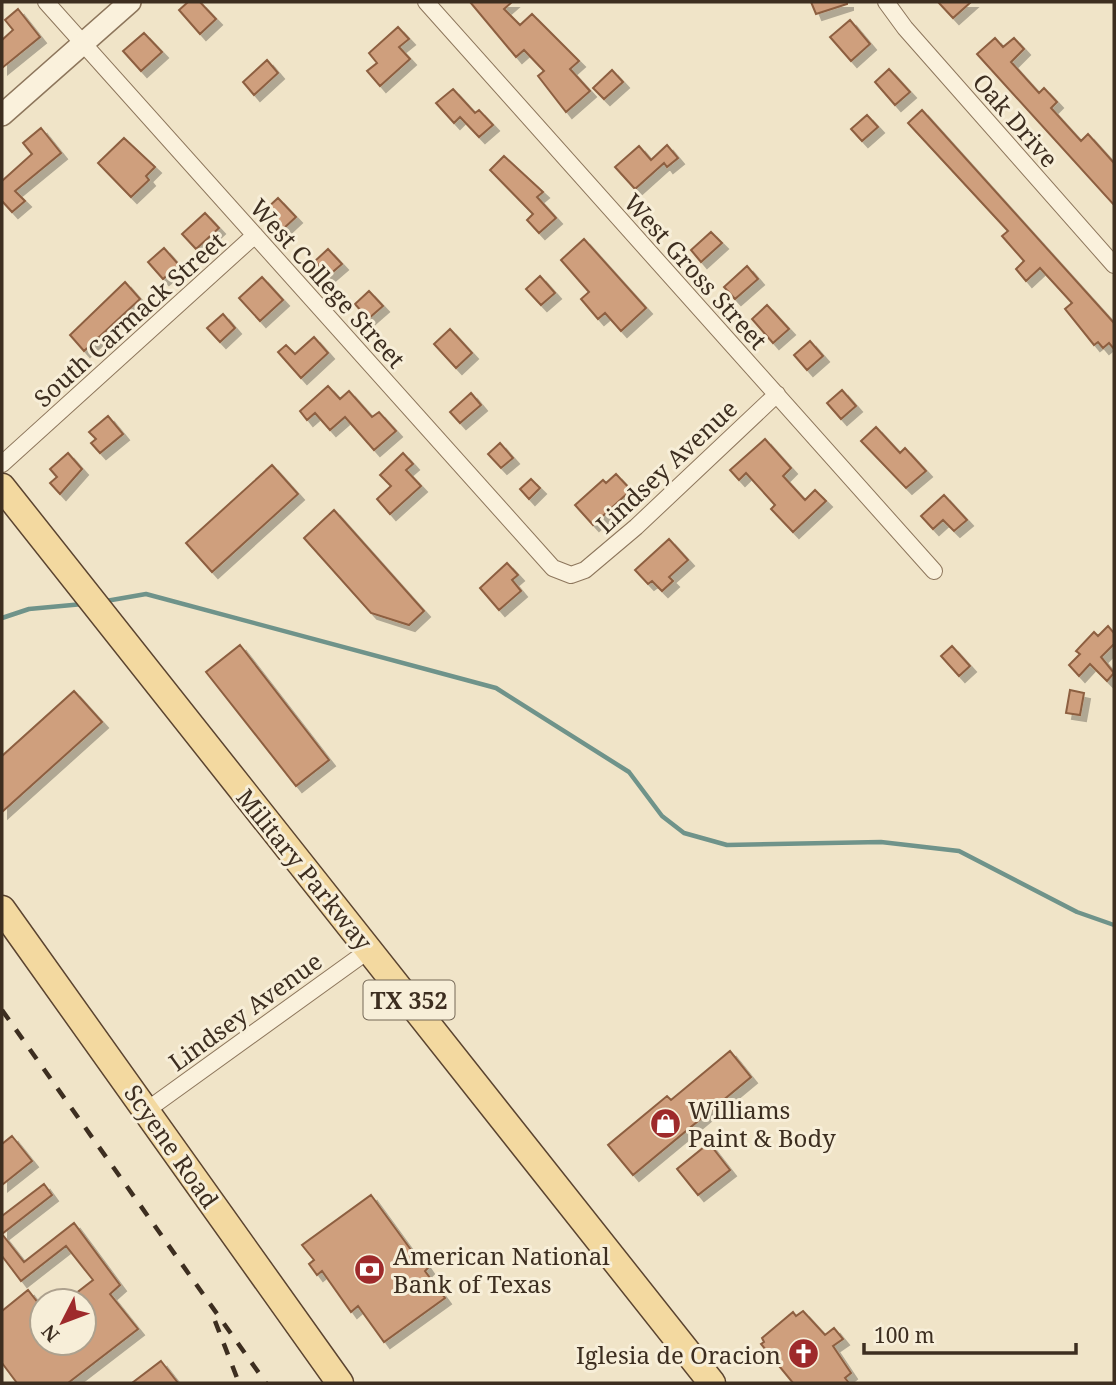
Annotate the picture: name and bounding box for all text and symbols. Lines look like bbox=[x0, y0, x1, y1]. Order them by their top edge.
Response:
street label: Oak Drive bbox=[966, 66, 1066, 174]
street label: West Gross Street bbox=[617, 186, 775, 356]
street label: West College Street bbox=[243, 191, 413, 375]
street label: South Carmack Street bbox=[26, 224, 232, 414]
street label: Lindsey Avenue bbox=[588, 392, 744, 540]
street label: Military Parkway bbox=[230, 781, 381, 957]
street label: Lindsey Avenue bbox=[162, 944, 328, 1078]
road number: TX 352 bbox=[364, 981, 454, 1020]
street label: Scyene Road bbox=[117, 1078, 227, 1215]
place label: Williams Paint & Body bbox=[688, 1093, 836, 1154]
shop icon: Williams Paint & Body bbox=[648, 1106, 682, 1140]
place label: American National Bank of Texas bbox=[393, 1239, 610, 1300]
bank icon: American National Bank of Texas bbox=[353, 1252, 387, 1286]
north arrow bbox=[28, 1287, 98, 1357]
scale bar bbox=[864, 1312, 1076, 1356]
text: N bbox=[36, 1319, 65, 1348]
text: 100 m bbox=[874, 1321, 935, 1349]
church icon: Iglesia de Oracion bbox=[787, 1337, 821, 1371]
place label: Iglesia de Oracion bbox=[576, 1338, 781, 1371]

